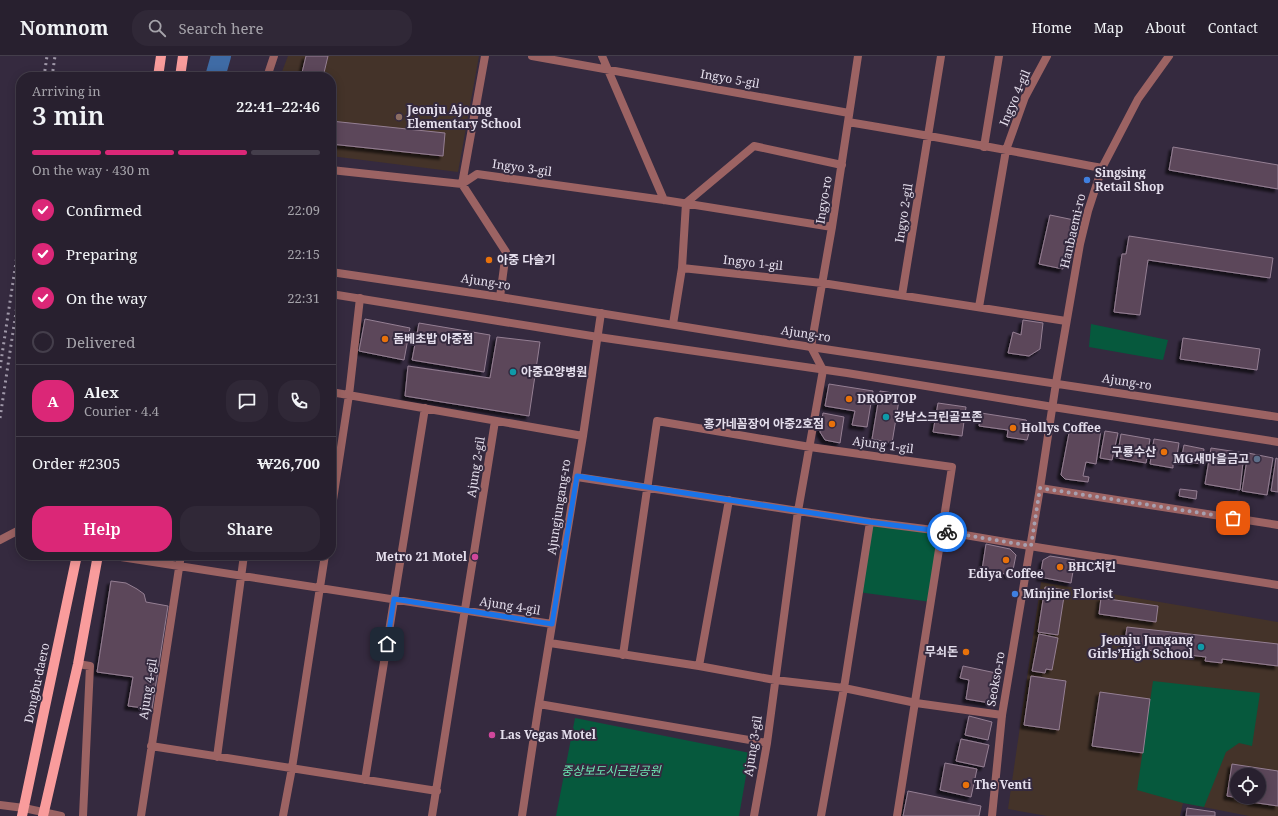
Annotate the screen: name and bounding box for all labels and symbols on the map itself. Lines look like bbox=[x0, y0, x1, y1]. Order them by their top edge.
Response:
street label: Ingyo 5-gil bbox=[699, 65, 761, 92]
street label: Ingyo 4-gil bbox=[995, 67, 1034, 129]
place label: Jeonju Ajoong Elementary School bbox=[406, 101, 522, 132]
marker: Jeonju Ajoong Elementary School bbox=[394, 112, 404, 122]
street label: Ingyo 3-gil bbox=[491, 155, 553, 180]
place label: Singsing Retail Shop bbox=[1095, 164, 1164, 195]
street label: Ingyo-ro bbox=[811, 175, 836, 225]
marker: Singsing Retail Shop bbox=[1082, 175, 1092, 185]
street label: Ingyo 2-gil bbox=[890, 182, 917, 244]
street label: Hanbaemi-ro bbox=[1056, 192, 1089, 270]
place label: 아중 다슬기 bbox=[497, 251, 555, 268]
street label: Ingyo 1-gil bbox=[722, 251, 784, 274]
marker: 아중 다슬기 bbox=[484, 255, 494, 265]
street label: Ajung-ro bbox=[460, 269, 512, 294]
street label: Ajung-ro bbox=[780, 321, 832, 346]
place label: 돔베초밥 아중점 bbox=[393, 330, 473, 347]
marker: 돔베초밥 아중점 bbox=[380, 334, 390, 344]
place label: 아중요양병원 bbox=[521, 363, 587, 380]
marker: 아중요양병원 bbox=[508, 367, 518, 377]
street label: Ajung-ro bbox=[1101, 369, 1153, 394]
place label: DROPTOP bbox=[857, 390, 917, 407]
marker: DROPTOP bbox=[844, 394, 854, 404]
place label: 강남스크린골프존 bbox=[894, 408, 982, 425]
marker: 강남스크린골프존 bbox=[881, 412, 891, 422]
place label: 홍가네꼼장어 아중2호점 bbox=[704, 415, 824, 432]
marker: 홍가네꼼장어 아중2호점 bbox=[827, 419, 837, 429]
place label: Hollys Coffee bbox=[1021, 419, 1101, 436]
marker: Hollys Coffee bbox=[1008, 423, 1018, 433]
street label: Ajung 1-gil bbox=[851, 432, 915, 457]
street label: Ajung 2-gil bbox=[462, 435, 489, 499]
place label: 구룡수산 bbox=[1112, 443, 1156, 460]
marker: 구룡수산 bbox=[1159, 447, 1169, 457]
place label: MG새마을금고 bbox=[1173, 450, 1249, 467]
marker: MG새마을금고 bbox=[1252, 454, 1262, 464]
street label: Ajungjungang-ro bbox=[543, 458, 574, 556]
pin bbox=[1216, 501, 1250, 535]
courier bbox=[927, 512, 967, 552]
place label: Metro 21 Motel bbox=[376, 548, 468, 565]
marker: Metro 21 Motel bbox=[470, 552, 480, 562]
marker: Ediya Coffee bbox=[1001, 555, 1011, 565]
place label: BHC치킨 bbox=[1068, 558, 1116, 575]
marker: BHC치킨 bbox=[1055, 562, 1065, 572]
place label: Ediya Coffee bbox=[968, 565, 1044, 582]
place label: Minjine Florist bbox=[1023, 585, 1113, 602]
marker: Minjine Florist bbox=[1010, 589, 1020, 599]
street label: Ajung 4-gil bbox=[478, 592, 542, 619]
pin bbox=[370, 627, 404, 661]
place label: Jeonju Jungang Girls’High School bbox=[1088, 631, 1194, 662]
street label: Dongbu-daero bbox=[20, 641, 53, 725]
marker: Jeonju Jungang Girls’High School bbox=[1196, 642, 1206, 652]
place label: 무쇠돈 bbox=[925, 643, 958, 660]
marker: 무쇠돈 bbox=[961, 647, 971, 657]
street label: Seokso-ro bbox=[982, 650, 1009, 708]
street label: Ajung 4-gil bbox=[134, 657, 161, 721]
street label: Ajung 3-gil bbox=[739, 714, 766, 778]
place label: Las Vegas Motel bbox=[500, 726, 597, 743]
marker: Las Vegas Motel bbox=[487, 730, 497, 740]
park label: 중상보도시근린공원 bbox=[561, 762, 662, 779]
place label: The Venti bbox=[974, 776, 1032, 793]
marker: The Venti bbox=[961, 780, 971, 790]

